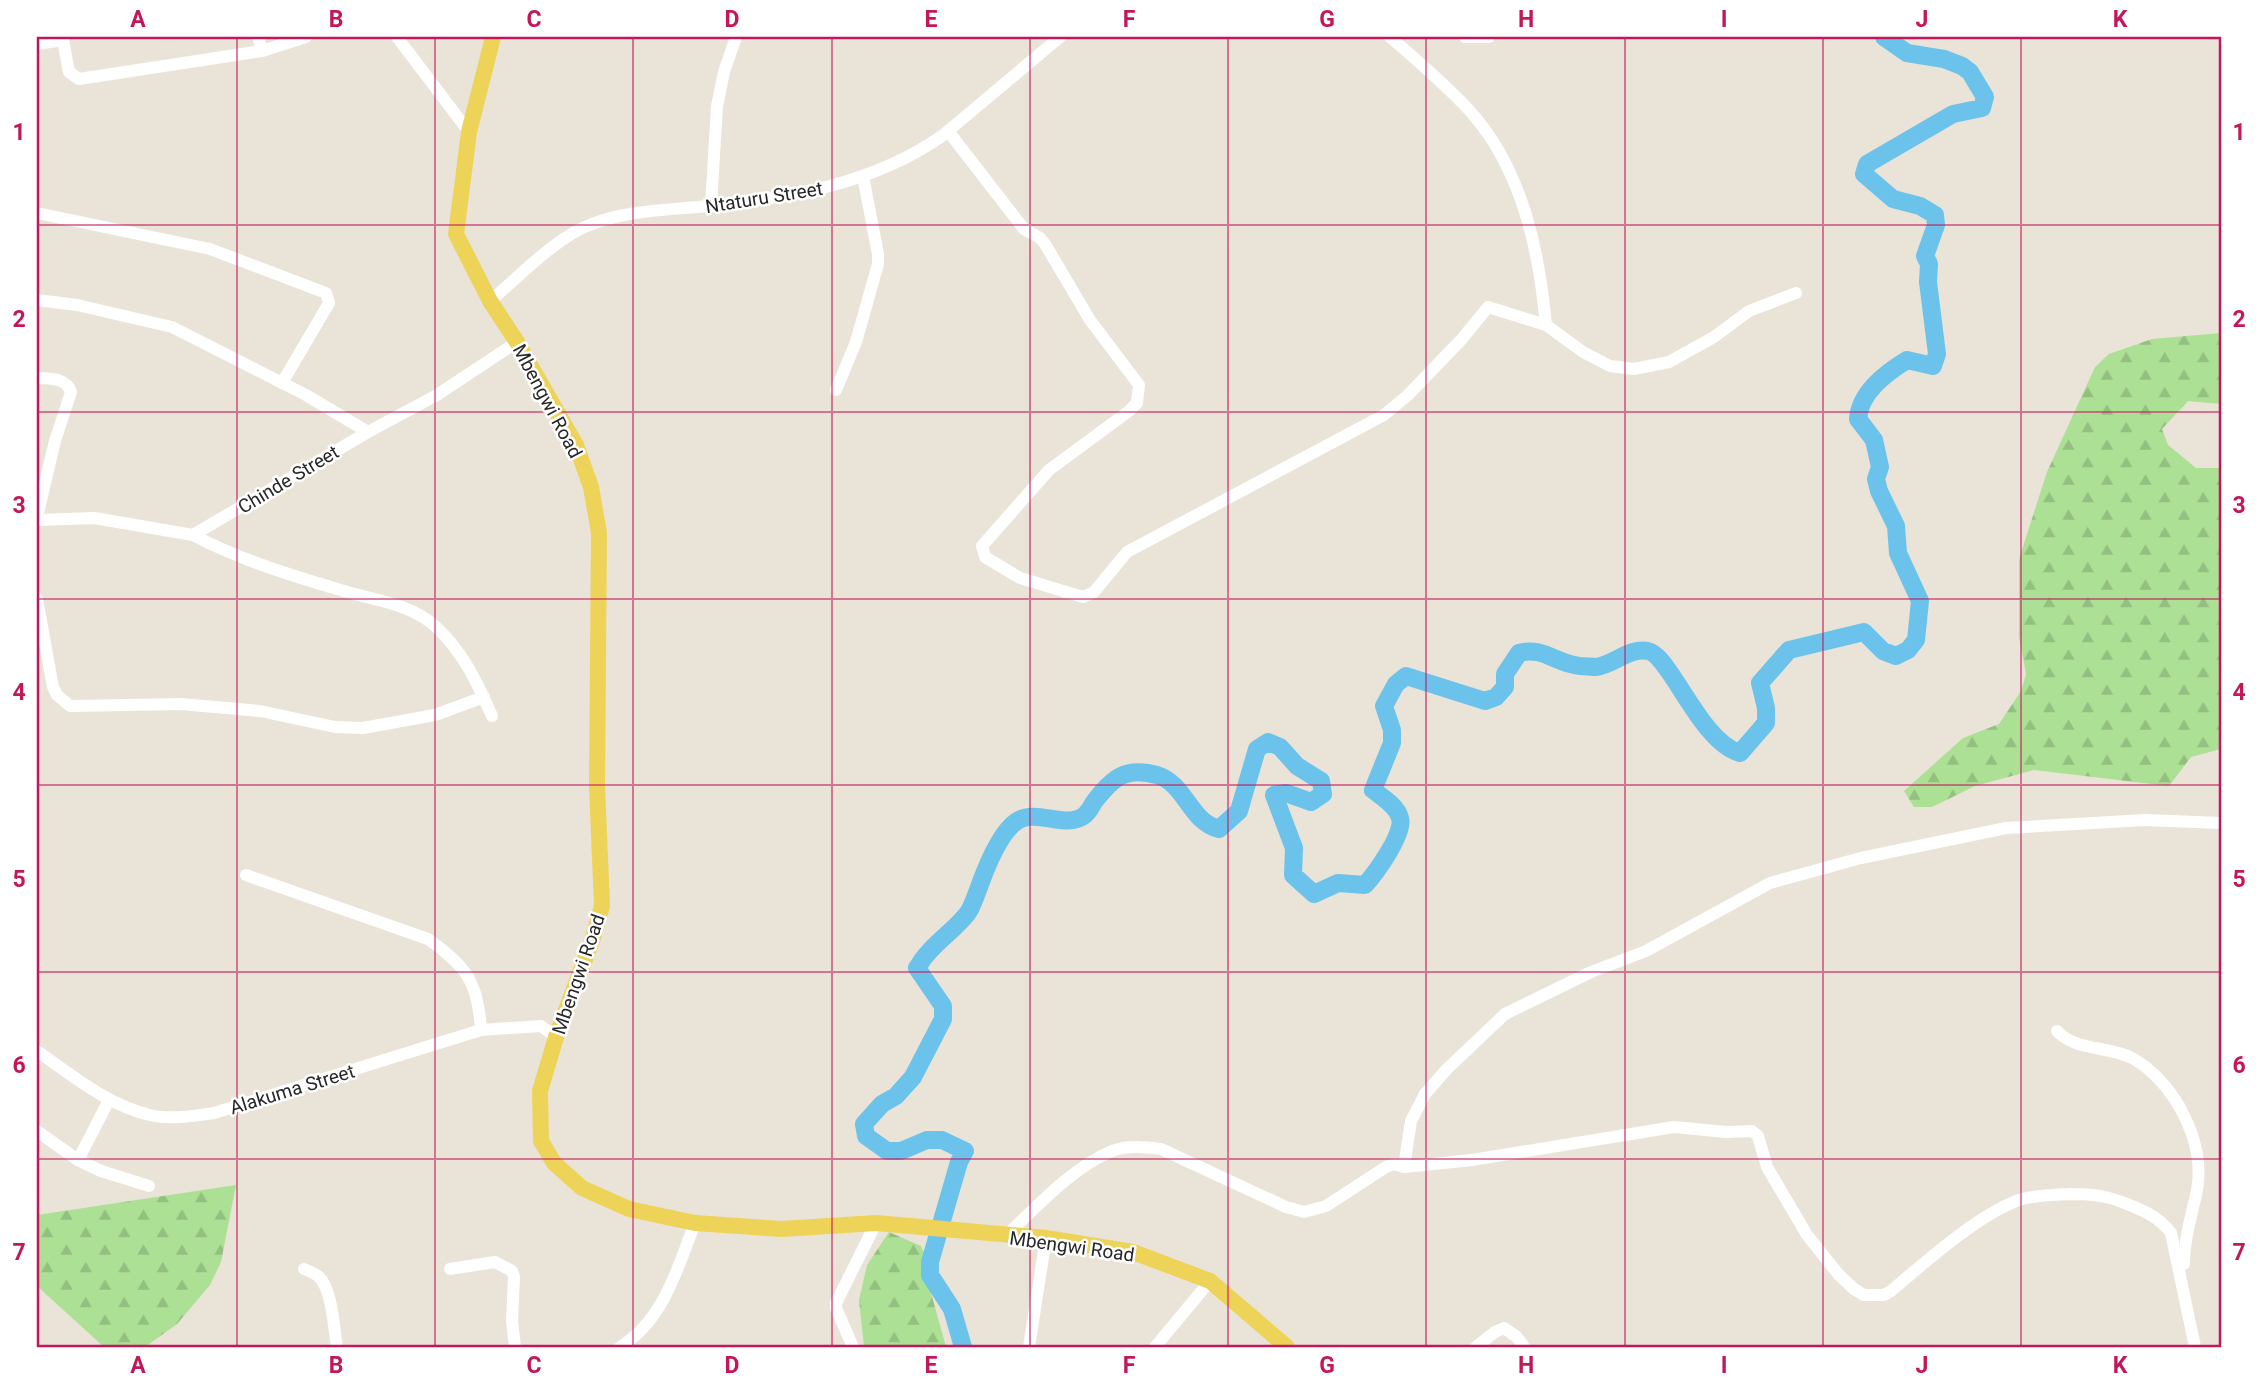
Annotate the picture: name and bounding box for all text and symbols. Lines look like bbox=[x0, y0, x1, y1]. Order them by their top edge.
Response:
text: A bbox=[130, 6, 146, 33]
text: B bbox=[329, 6, 343, 33]
text: C bbox=[526, 6, 542, 33]
text: D bbox=[725, 6, 739, 33]
text: E bbox=[925, 6, 938, 33]
text: F bbox=[1123, 6, 1136, 33]
text: G bbox=[1319, 6, 1335, 33]
text: H bbox=[1518, 6, 1534, 33]
text: I bbox=[1721, 6, 1727, 33]
text: J bbox=[1916, 6, 1928, 33]
text: K bbox=[2113, 6, 2128, 33]
text: 1 bbox=[12, 119, 26, 146]
text: 1 bbox=[2232, 119, 2246, 146]
street label: Ntaturu Street bbox=[704, 177, 824, 218]
text: 2 bbox=[12, 306, 26, 333]
text: 2 bbox=[2232, 306, 2246, 333]
street label: Mbengwi Road bbox=[508, 340, 587, 462]
street label: Chinde Street bbox=[234, 440, 343, 519]
text: 3 bbox=[12, 492, 26, 519]
text: 3 bbox=[2232, 492, 2246, 519]
text: 4 bbox=[12, 679, 26, 706]
text: 4 bbox=[2232, 679, 2246, 706]
text: 5 bbox=[12, 866, 26, 893]
text: 5 bbox=[2232, 866, 2246, 893]
street label: Mbengwi Road bbox=[547, 911, 610, 1037]
text: 6 bbox=[12, 1052, 26, 1079]
text: 6 bbox=[2232, 1052, 2246, 1079]
street label: Alakuma Street bbox=[227, 1060, 357, 1119]
street label: Mbengwi Road bbox=[1008, 1226, 1136, 1267]
text: 7 bbox=[12, 1239, 26, 1266]
text: 7 bbox=[2232, 1239, 2246, 1266]
text: A bbox=[130, 1352, 146, 1379]
text: B bbox=[329, 1352, 343, 1379]
text: C bbox=[526, 1352, 542, 1379]
text: D bbox=[725, 1352, 739, 1379]
text: E bbox=[925, 1352, 938, 1379]
text: F bbox=[1123, 1352, 1136, 1379]
text: G bbox=[1319, 1352, 1335, 1379]
text: H bbox=[1518, 1352, 1534, 1379]
text: I bbox=[1721, 1352, 1727, 1379]
text: J bbox=[1916, 1352, 1928, 1379]
text: K bbox=[2113, 1352, 2128, 1379]

